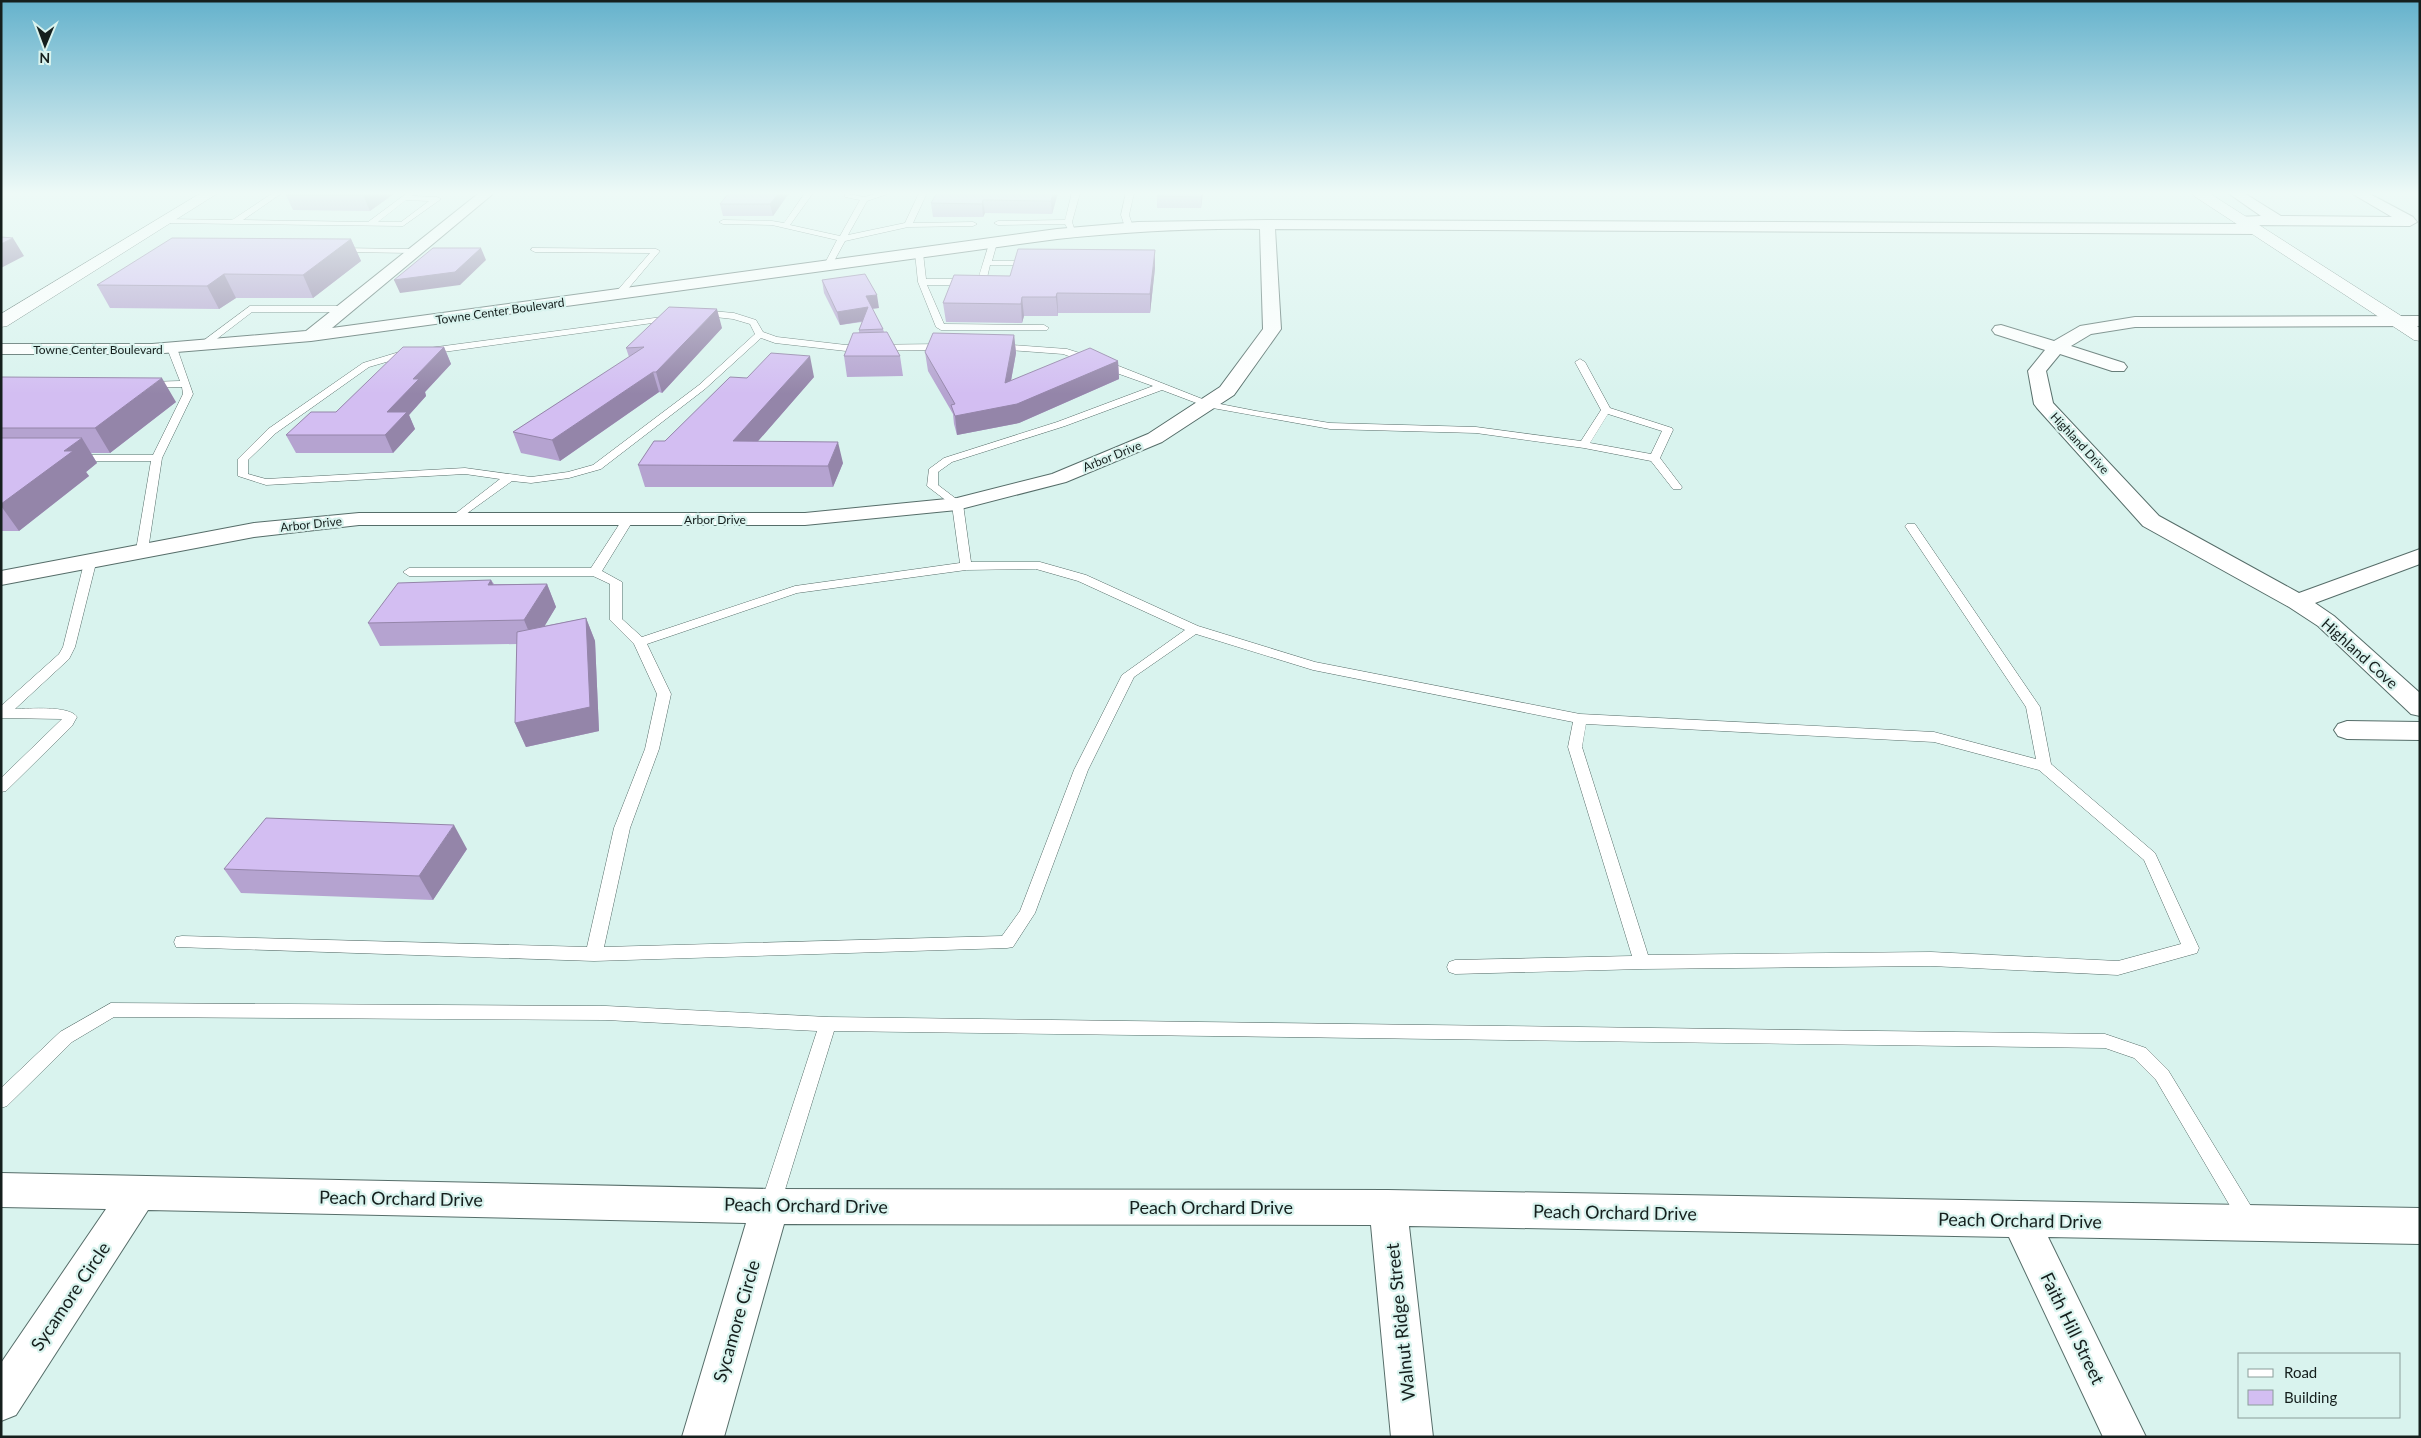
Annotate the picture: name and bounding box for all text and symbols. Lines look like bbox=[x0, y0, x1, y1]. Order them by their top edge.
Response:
north arrow bbox=[20, 20, 70, 70]
text: N bbox=[39, 50, 50, 67]
street label: Towne Center Boulevard bbox=[435, 295, 565, 327]
street label: Towne Center Boulevard bbox=[33, 342, 163, 357]
street label: Highland Drive bbox=[2048, 409, 2112, 477]
street label: Arbor Drive bbox=[1081, 437, 1143, 475]
street label: Arbor Drive bbox=[684, 512, 746, 527]
street label: Arbor Drive bbox=[279, 513, 343, 535]
street label: Highland Cove bbox=[2318, 614, 2402, 692]
street label: Peach Orchard Drive bbox=[319, 1186, 483, 1210]
street label: Peach Orchard Drive bbox=[724, 1193, 888, 1217]
street label: Peach Orchard Drive bbox=[1129, 1196, 1293, 1218]
street label: Peach Orchard Drive bbox=[1533, 1200, 1697, 1224]
street label: Peach Orchard Drive bbox=[1938, 1208, 2102, 1232]
street label: Sycamore Circle bbox=[26, 1238, 114, 1354]
street label: Walnut Ridge Street bbox=[1381, 1242, 1419, 1402]
street label: Sycamore Circle bbox=[708, 1257, 764, 1385]
street label: Faith Hill Street bbox=[2036, 1268, 2110, 1388]
legend bbox=[2238, 1353, 2401, 1418]
text: Road bbox=[2284, 1363, 2317, 1381]
text: Building bbox=[2284, 1388, 2337, 1406]

